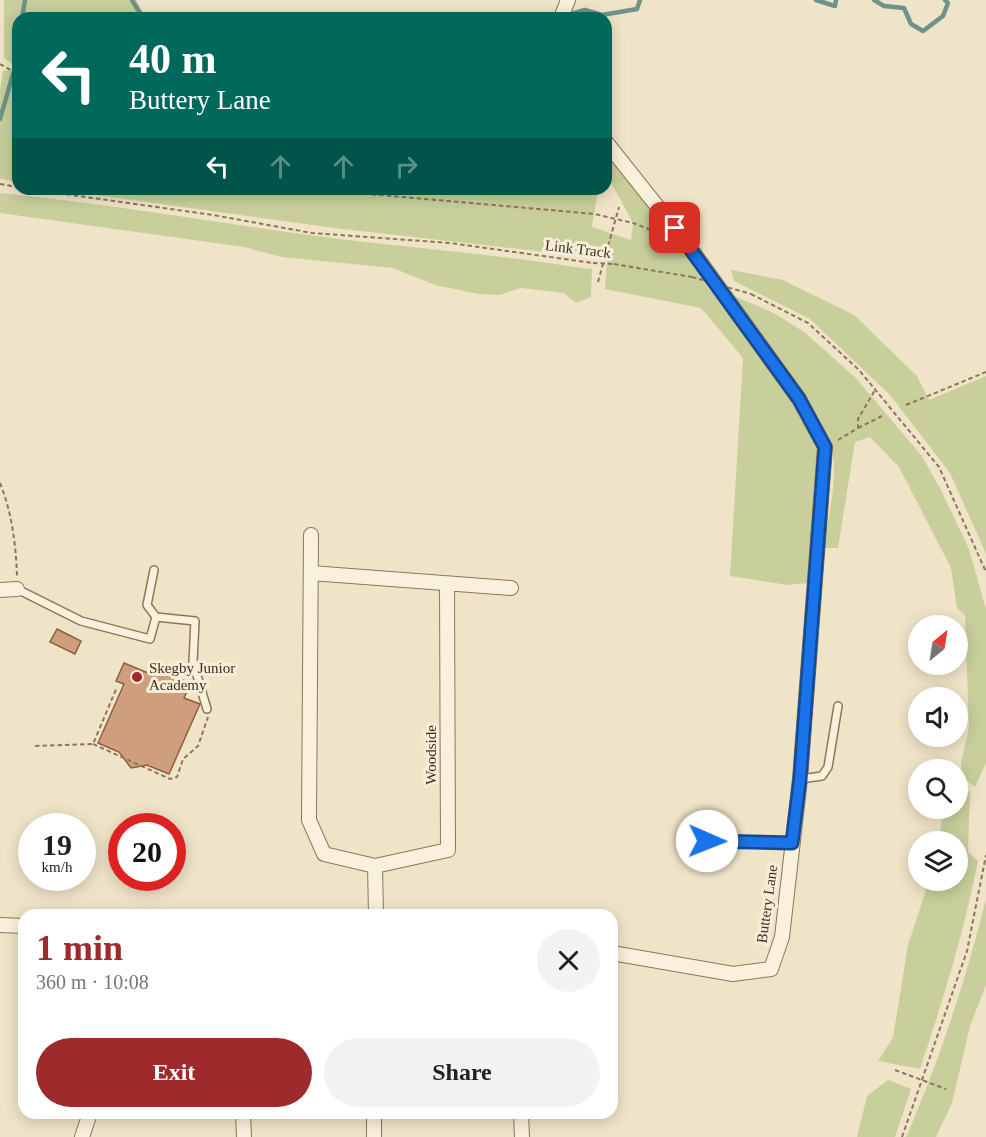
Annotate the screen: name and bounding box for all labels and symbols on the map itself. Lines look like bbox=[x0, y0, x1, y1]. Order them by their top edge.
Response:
pin bbox=[649, 202, 700, 253]
street label: Link Track bbox=[544, 237, 612, 261]
north arrow bbox=[908, 615, 968, 675]
place label: Skegby Junior Academy bbox=[149, 660, 235, 693]
marker: Skegby Junior Academy bbox=[130, 670, 144, 684]
street label: Woodside bbox=[423, 725, 439, 785]
position arrow bbox=[675, 809, 739, 873]
speed limit sign: 20 bbox=[108, 813, 186, 891]
street label: Buttery Lane bbox=[754, 864, 780, 944]

